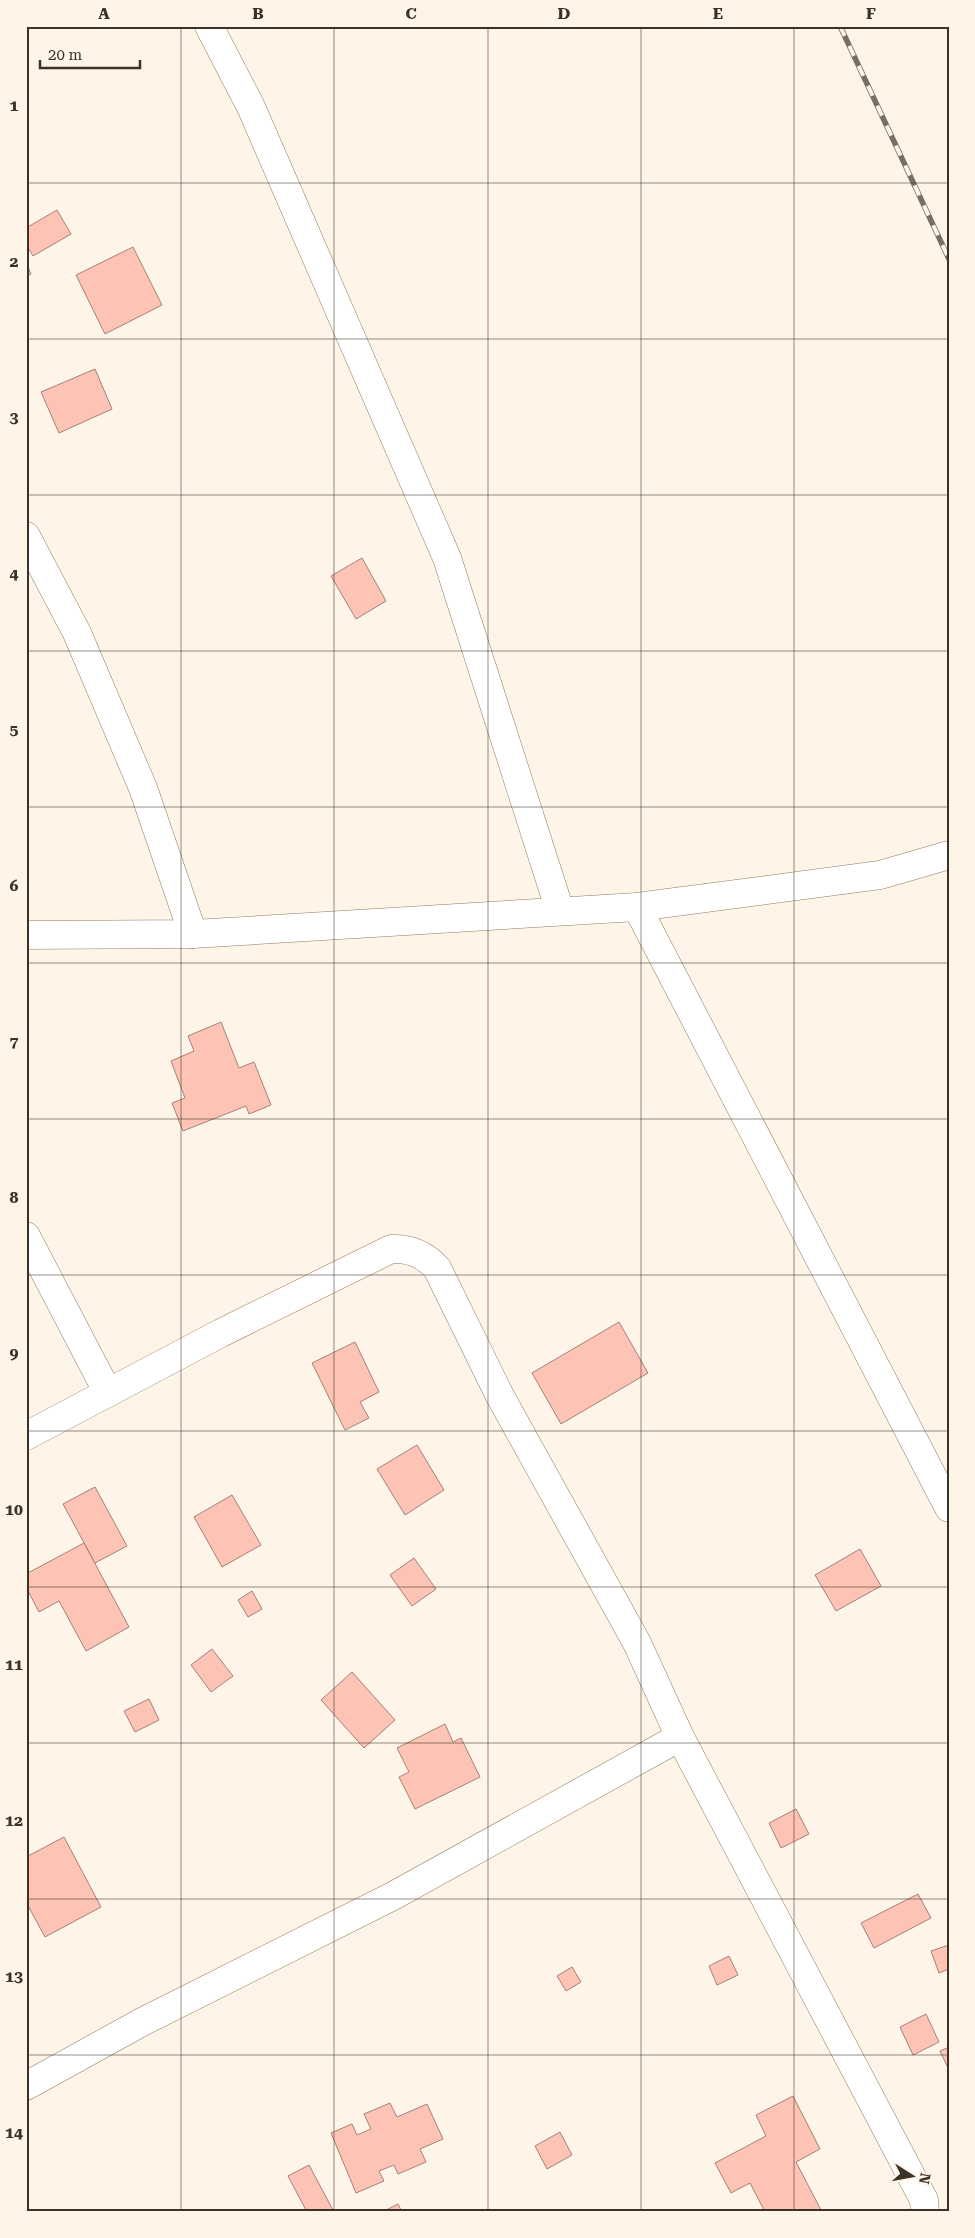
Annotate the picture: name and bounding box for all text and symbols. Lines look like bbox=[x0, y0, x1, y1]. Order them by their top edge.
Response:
text: A bbox=[98, 4, 110, 23]
text: B bbox=[252, 4, 264, 23]
text: C bbox=[405, 4, 417, 23]
text: D bbox=[558, 4, 571, 23]
text: E bbox=[713, 4, 723, 23]
text: F bbox=[866, 4, 876, 23]
scale bar bbox=[40, 38, 140, 70]
text: 20 m bbox=[48, 46, 83, 64]
text: 1 bbox=[10, 96, 19, 115]
text: 2 bbox=[10, 252, 19, 271]
text: 3 bbox=[10, 408, 19, 427]
text: 4 bbox=[10, 564, 19, 583]
text: 5 bbox=[10, 720, 19, 739]
text: 6 bbox=[10, 876, 19, 895]
text: 7 bbox=[10, 1032, 19, 1051]
text: 8 bbox=[10, 1188, 19, 1207]
text: 9 bbox=[10, 1344, 19, 1363]
text: 10 bbox=[5, 1500, 23, 1519]
text: 11 bbox=[5, 1655, 23, 1674]
text: 12 bbox=[5, 1811, 23, 1830]
text: 13 bbox=[5, 1967, 23, 1986]
text: 14 bbox=[5, 2123, 23, 2142]
north arrow bbox=[888, 2150, 938, 2200]
text: N bbox=[916, 2172, 934, 2186]

